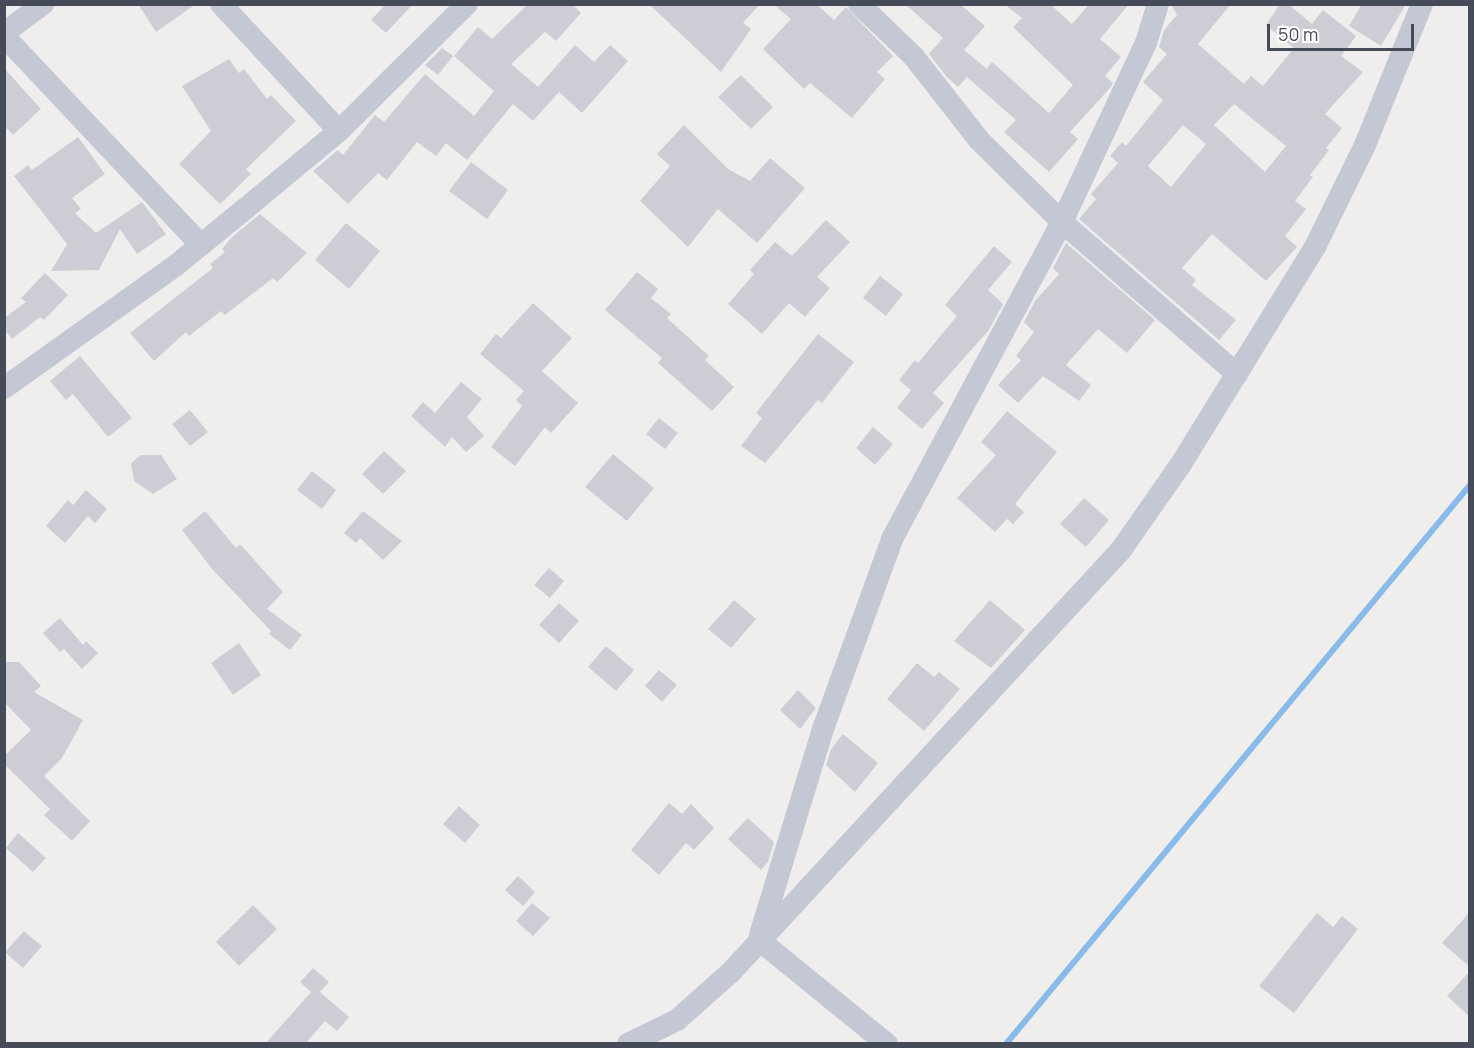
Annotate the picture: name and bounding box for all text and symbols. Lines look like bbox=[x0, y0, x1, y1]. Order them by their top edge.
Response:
scale bar bbox=[1270, 12, 1417, 50]
text: 50 m bbox=[1278, 22, 1318, 46]

